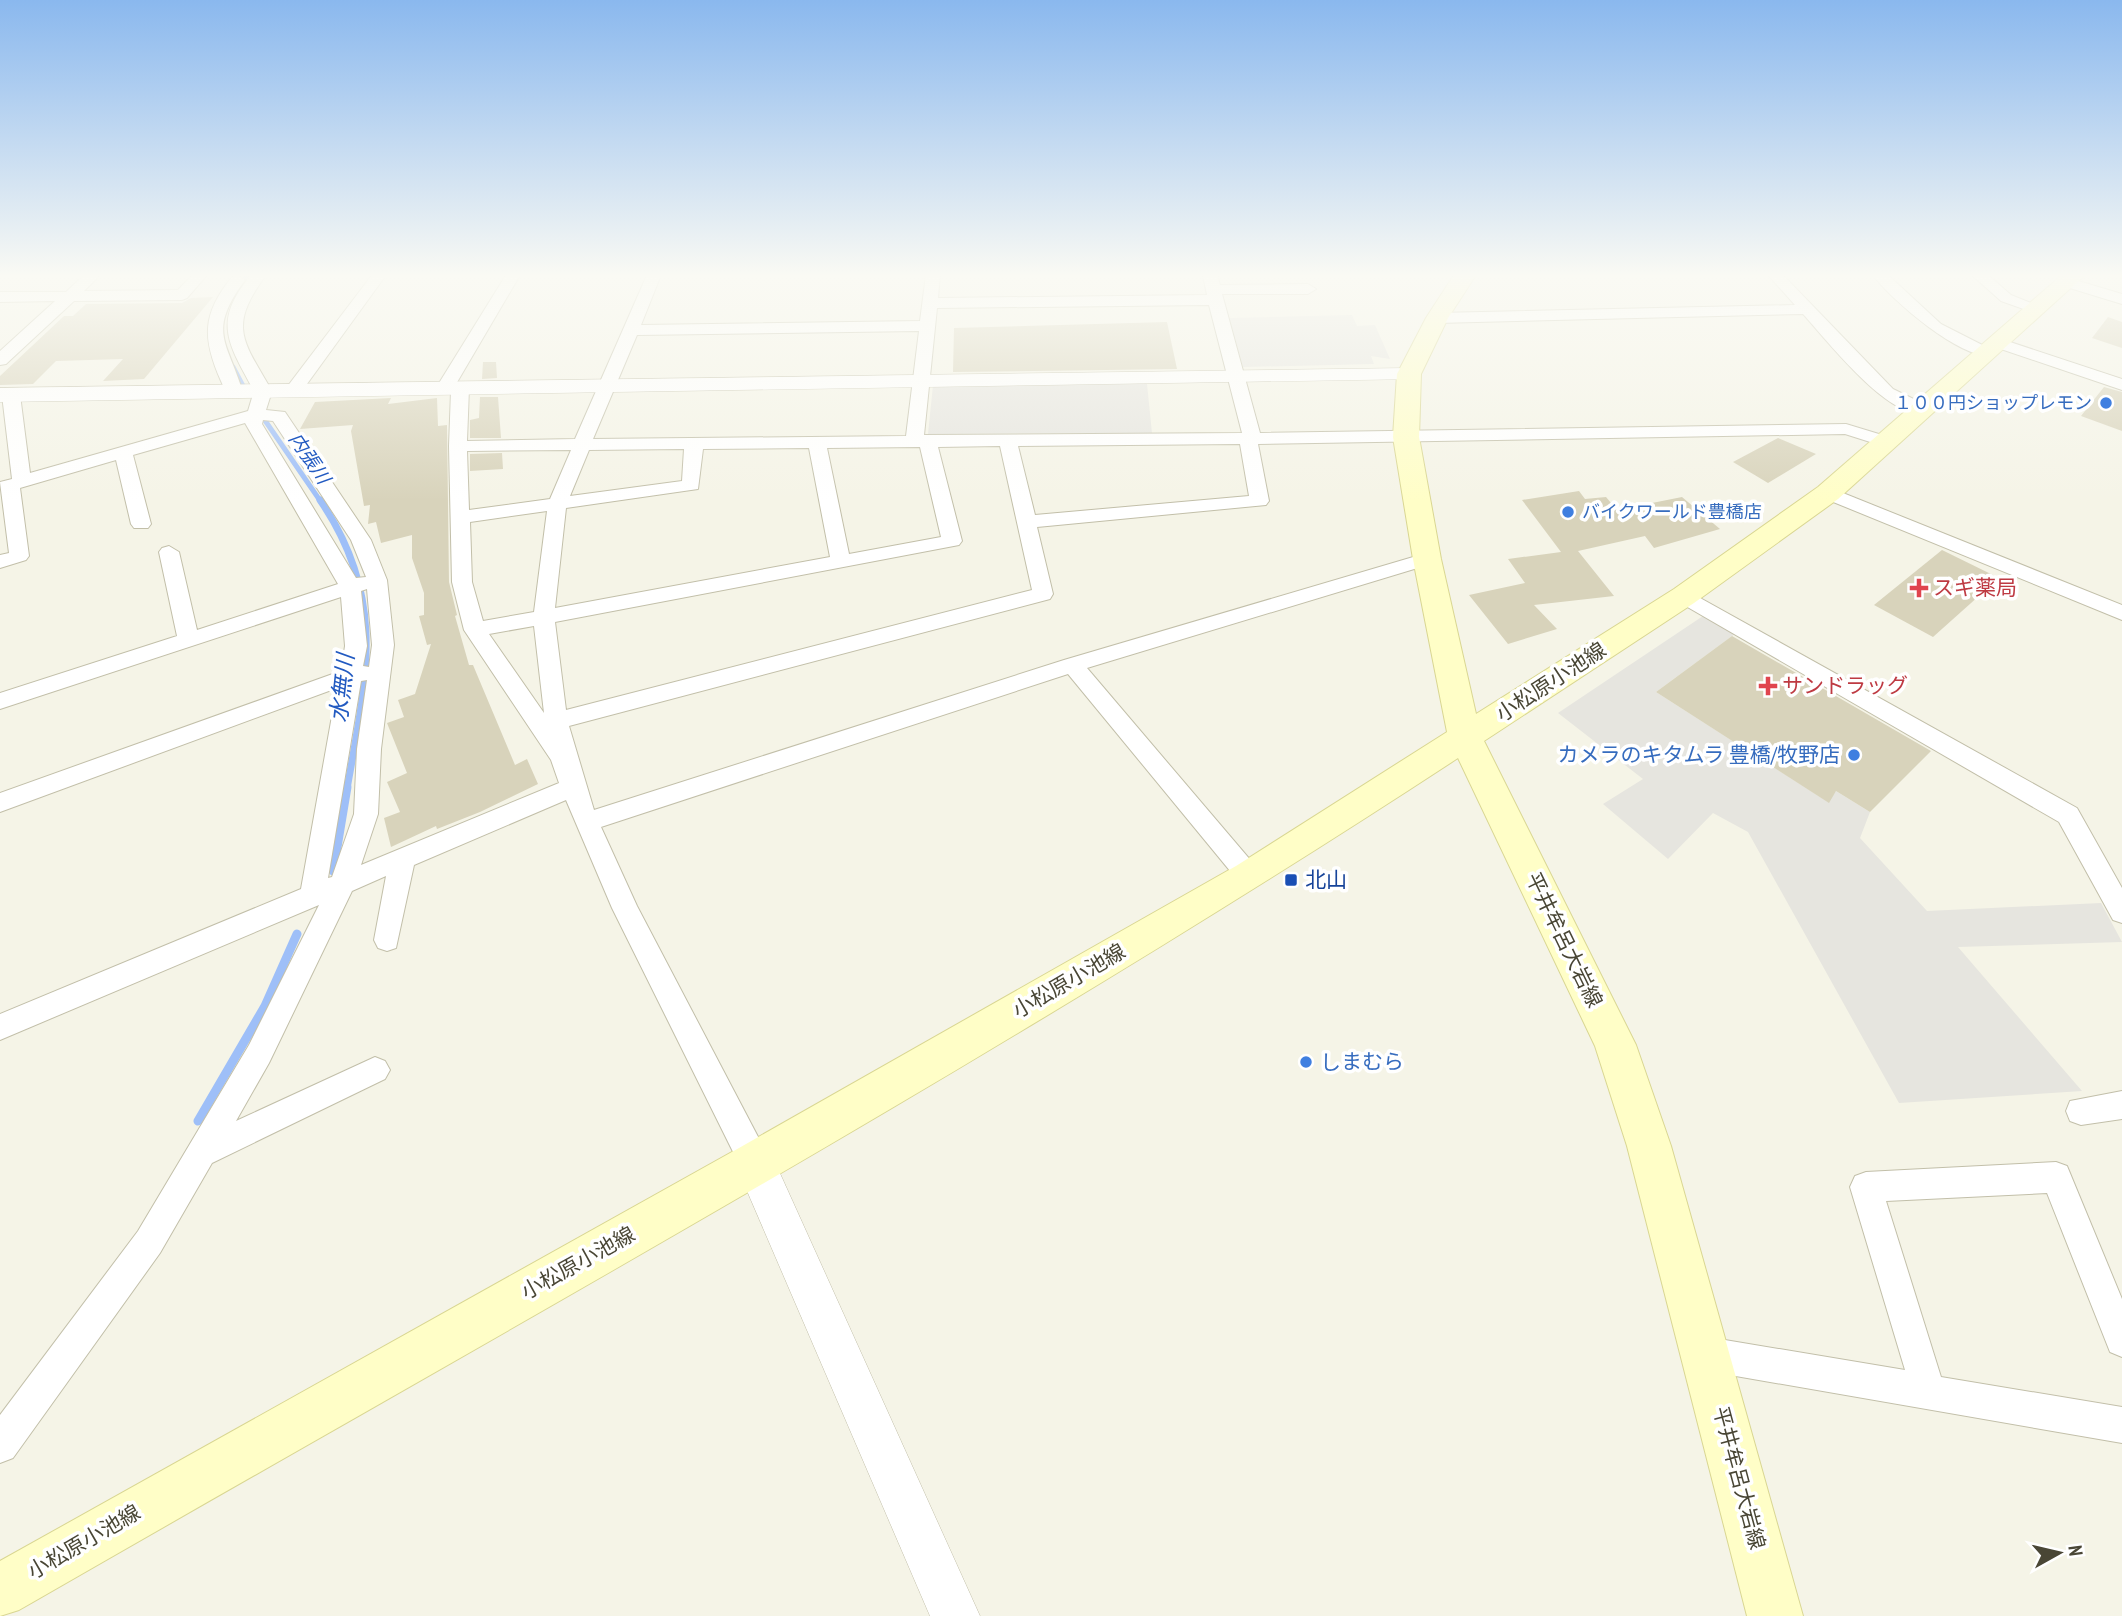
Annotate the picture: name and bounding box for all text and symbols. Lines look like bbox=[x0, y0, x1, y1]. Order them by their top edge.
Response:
place label: １００円ショップレモン bbox=[1894, 391, 2092, 414]
marker: １００円ショップレモン bbox=[2098, 395, 2114, 411]
water label: 内張川 bbox=[284, 428, 337, 490]
place label: バイクワールド豊橋店 bbox=[1582, 500, 1762, 523]
marker: バイクワールド豊橋店 bbox=[1560, 504, 1576, 520]
place label: スギ薬局 bbox=[1933, 574, 2017, 601]
marker: スギ薬局 bbox=[1911, 580, 1927, 596]
street label: 小松原小池線 bbox=[1491, 636, 1611, 727]
water label: 水無川 bbox=[323, 649, 360, 724]
place label: サンドラッグ bbox=[1782, 672, 1908, 699]
marker: サンドラッグ bbox=[1760, 678, 1776, 694]
place label: カメラのキタムラ 豊橋/牧野店 bbox=[1557, 741, 1840, 768]
marker: カメラのキタムラ 豊橋/牧野店 bbox=[1846, 747, 1862, 763]
place label: 北山 bbox=[1305, 866, 1347, 893]
street label: 平井牟呂大岩線 bbox=[1520, 868, 1609, 1012]
marker: 北山 bbox=[1283, 872, 1299, 888]
street label: 小松原小池線 bbox=[1007, 937, 1130, 1024]
place label: しまむら bbox=[1320, 1048, 1404, 1075]
marker: しまむら bbox=[1298, 1054, 1314, 1070]
street label: 小松原小池線 bbox=[516, 1220, 639, 1305]
street label: 平井牟呂大岩線 bbox=[1707, 1403, 1772, 1552]
street label: 小松原小池線 bbox=[22, 1498, 145, 1585]
north arrow bbox=[2024, 1518, 2094, 1588]
text: N bbox=[2063, 1544, 2088, 1557]

